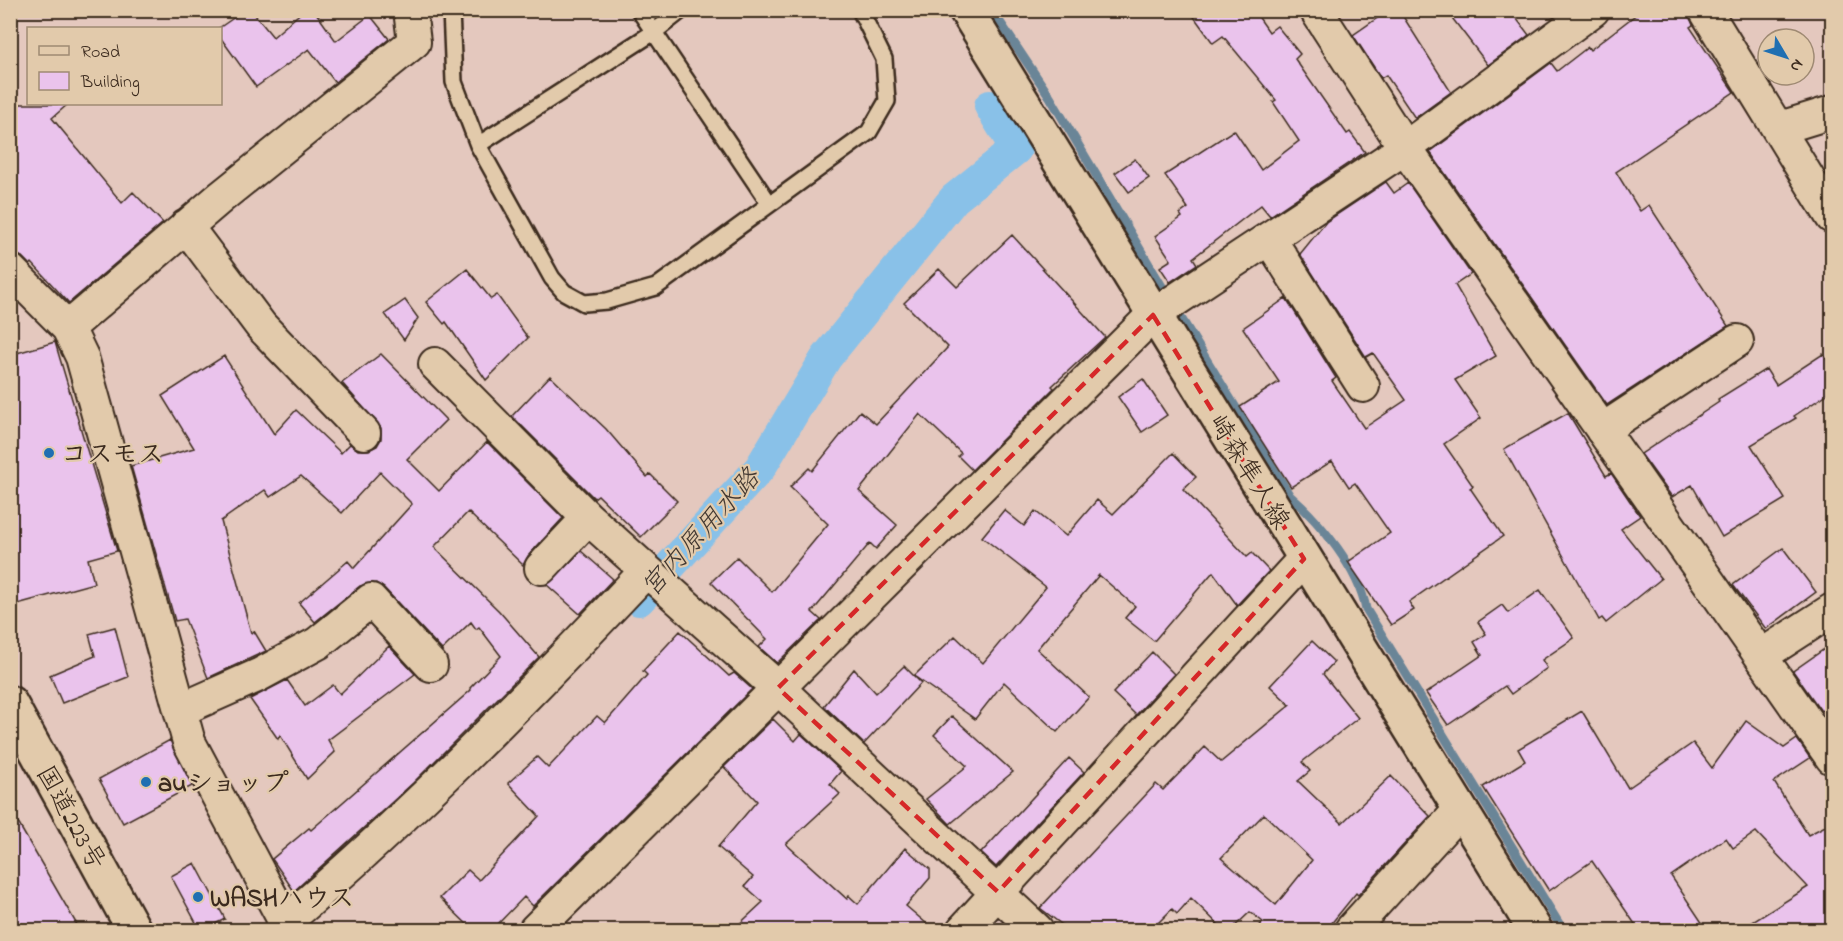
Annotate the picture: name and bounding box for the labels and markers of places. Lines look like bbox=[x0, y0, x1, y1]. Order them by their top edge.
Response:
place label: コスモス bbox=[61, 437, 164, 475]
marker: コスモス bbox=[42, 446, 56, 460]
place label: auショップ bbox=[158, 766, 289, 804]
marker: auショップ bbox=[139, 775, 153, 789]
place label: WASHハウス bbox=[210, 881, 354, 919]
marker: WASHハウス bbox=[191, 890, 205, 904]

